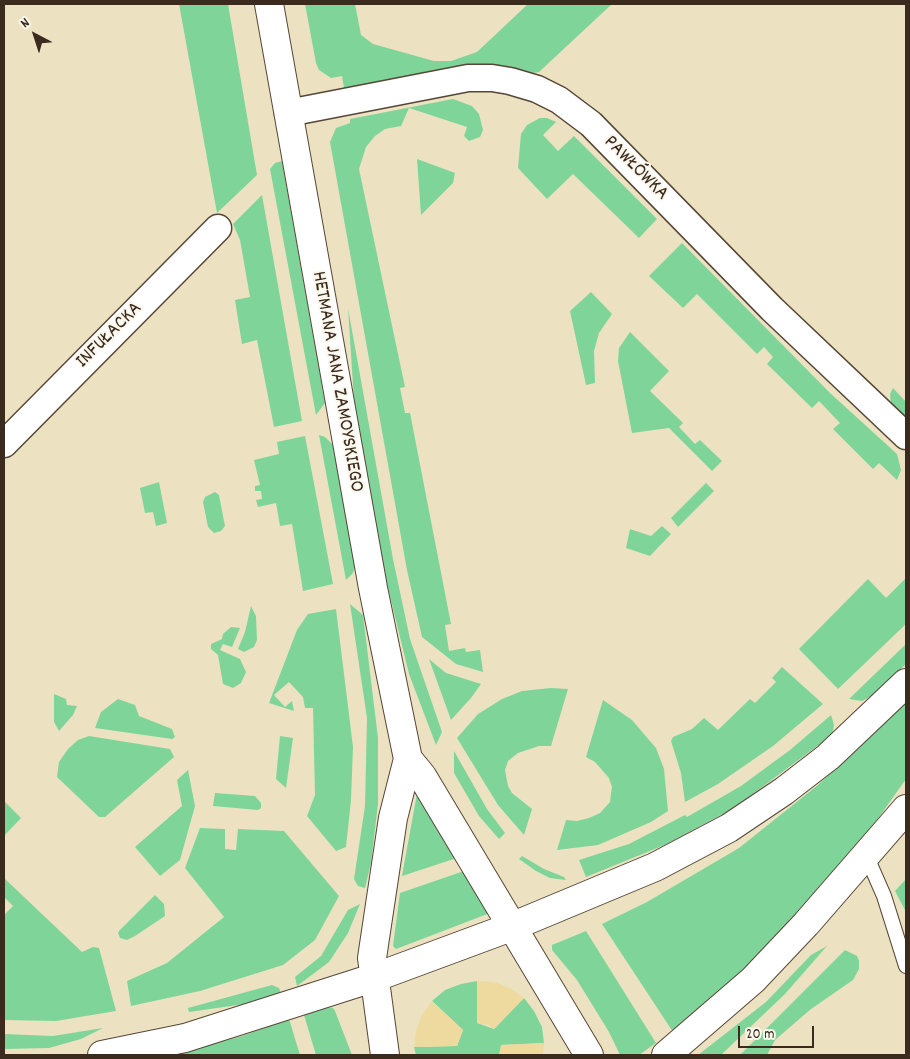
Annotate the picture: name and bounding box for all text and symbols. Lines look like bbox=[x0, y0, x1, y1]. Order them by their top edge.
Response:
north arrow bbox=[10, 10, 60, 60]
text: N bbox=[16, 14, 34, 33]
street label: PAWŁÓWKA bbox=[597, 131, 673, 207]
street label: HETMANA JANA ZAMOYSKIEGO bbox=[305, 270, 367, 494]
street label: INFUŁACKA bbox=[72, 298, 148, 374]
scale bar bbox=[740, 1016, 816, 1048]
text: 20 m bbox=[746, 1024, 774, 1046]

